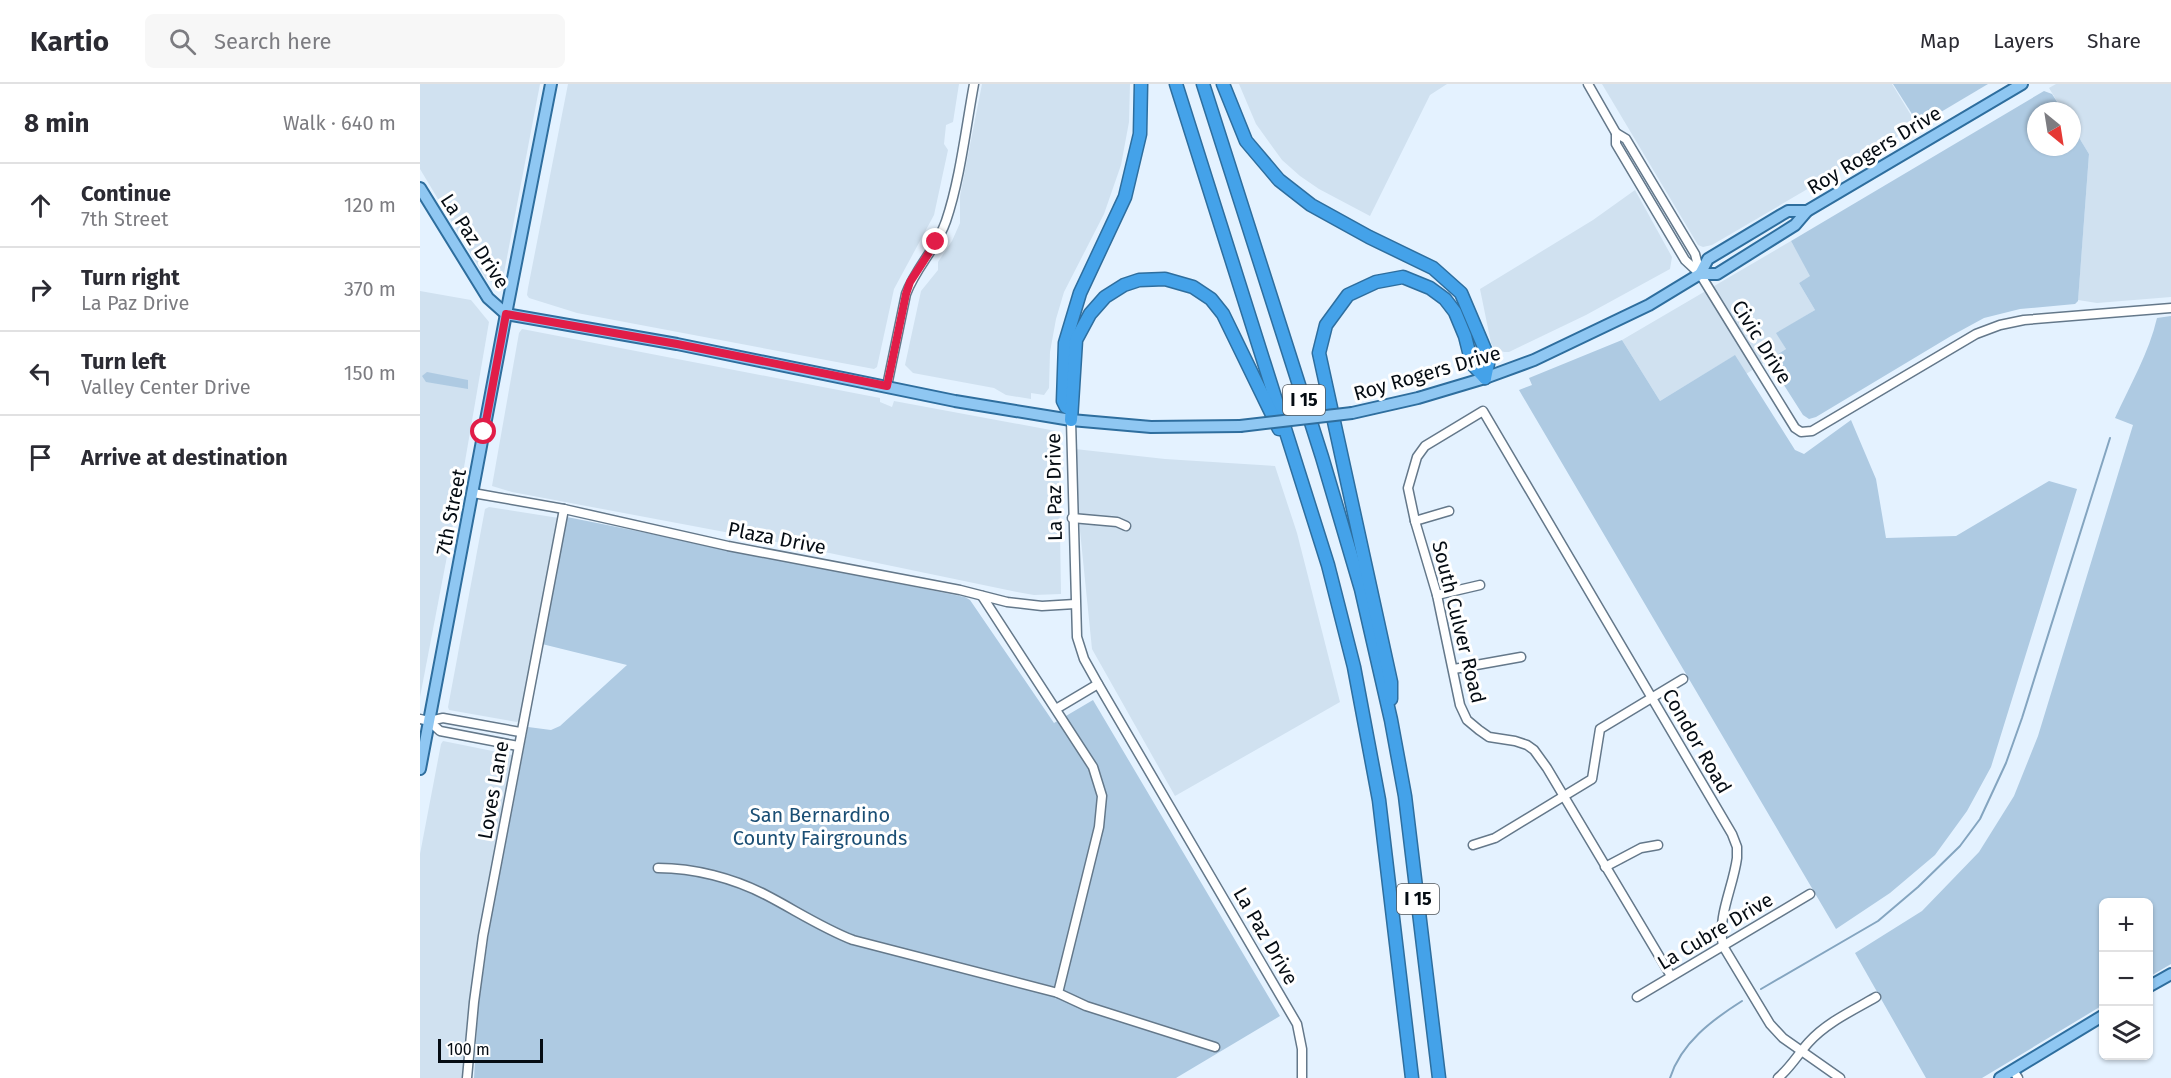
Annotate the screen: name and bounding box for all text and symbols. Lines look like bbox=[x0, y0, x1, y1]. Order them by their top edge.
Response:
search box bbox=[145, 14, 565, 68]
text: Kartio bbox=[30, 25, 109, 58]
icon: search bbox=[166, 25, 199, 58]
text: Search here bbox=[214, 28, 332, 55]
text: Map bbox=[1920, 28, 1960, 54]
text: Layers bbox=[1993, 28, 2054, 54]
text: Share bbox=[2087, 28, 2141, 54]
street label: Roy Rogers Drive bbox=[1803, 101, 1945, 199]
north arrow bbox=[2027, 102, 2081, 156]
text: 8 min bbox=[24, 108, 90, 139]
text: Walk · 640 m bbox=[283, 111, 396, 135]
text: Continue bbox=[81, 180, 171, 207]
icon: ahead bbox=[24, 189, 57, 222]
street label: La Paz Drive bbox=[435, 189, 515, 293]
text: 120 m bbox=[344, 193, 396, 217]
text: 7th Street bbox=[81, 207, 168, 231]
route end bbox=[922, 228, 948, 254]
text: Turn right bbox=[81, 264, 180, 291]
icon: right bbox=[24, 273, 57, 306]
text: 370 m bbox=[344, 277, 396, 301]
text: La Paz Drive bbox=[81, 291, 189, 315]
street label: Civic Drive bbox=[1727, 296, 1797, 388]
street label: Roy Rogers Drive bbox=[1351, 341, 1503, 405]
text: Turn left bbox=[81, 348, 166, 375]
icon: left bbox=[24, 357, 57, 390]
text: 150 m bbox=[344, 361, 396, 385]
text: Valley Center Drive bbox=[81, 375, 251, 399]
road number: I 15 bbox=[1283, 385, 1325, 415]
route start bbox=[470, 418, 496, 444]
street label: La Paz Drive bbox=[1041, 433, 1067, 541]
icon: arrive bbox=[24, 441, 57, 474]
text: Arrive at destination bbox=[81, 444, 288, 471]
street label: 7th Street bbox=[431, 466, 471, 557]
street label: Plaza Drive bbox=[726, 517, 828, 559]
street label: South Culver Road bbox=[1427, 538, 1491, 706]
street label: Condor Road bbox=[1657, 684, 1737, 798]
street label: Loves Lane bbox=[473, 739, 513, 841]
park label: San Bernardino County Fairgrounds bbox=[733, 803, 907, 850]
street label: La Paz Drive bbox=[1229, 883, 1303, 989]
road number: I 15 bbox=[1397, 884, 1439, 914]
street label: La Cubre Drive bbox=[1653, 887, 1777, 975]
map controls bbox=[2099, 898, 2153, 1060]
button: + bbox=[2099, 898, 2153, 952]
button: − bbox=[2099, 952, 2153, 1006]
button: layers bbox=[2099, 1006, 2153, 1060]
scale bar bbox=[438, 1036, 543, 1064]
text: 100 m bbox=[447, 1040, 490, 1059]

